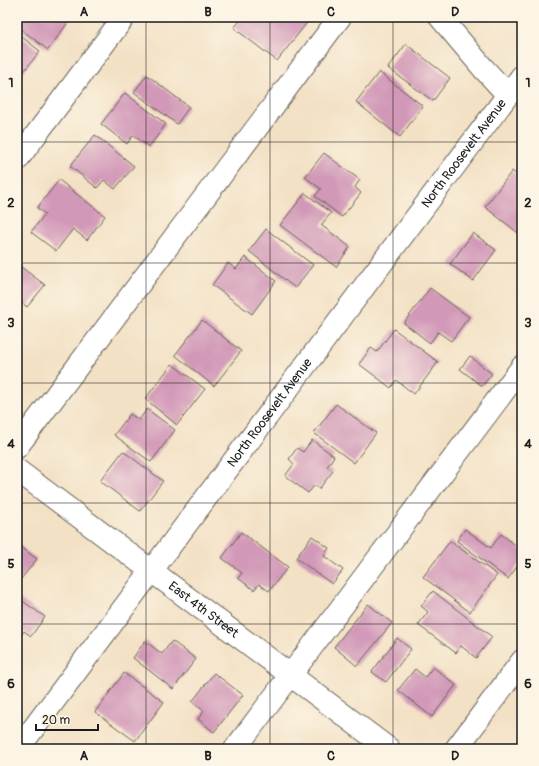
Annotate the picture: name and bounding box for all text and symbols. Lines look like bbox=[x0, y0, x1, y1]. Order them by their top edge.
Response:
text: A bbox=[80, 4, 89, 20]
text: B bbox=[204, 4, 212, 20]
text: C bbox=[327, 4, 335, 20]
text: D bbox=[451, 4, 459, 20]
text: 1 bbox=[8, 75, 14, 91]
text: 1 bbox=[525, 75, 531, 91]
street label: North Roosevelt Avenue bbox=[418, 95, 510, 211]
text: 2 bbox=[7, 195, 15, 211]
text: 2 bbox=[524, 195, 532, 211]
text: 3 bbox=[7, 315, 15, 331]
text: 3 bbox=[524, 315, 532, 331]
street label: North Roosevelt Avenue bbox=[224, 355, 316, 470]
text: 4 bbox=[7, 436, 15, 452]
text: 4 bbox=[524, 436, 532, 452]
text: 5 bbox=[7, 556, 15, 572]
text: 5 bbox=[524, 556, 532, 572]
street label: East 4th Street bbox=[165, 578, 242, 642]
text: 6 bbox=[7, 676, 15, 692]
text: 6 bbox=[524, 676, 532, 692]
scale bar bbox=[36, 706, 98, 732]
text: 20 m bbox=[42, 713, 71, 728]
text: A bbox=[80, 748, 89, 764]
text: B bbox=[204, 748, 212, 764]
text: C bbox=[327, 748, 335, 764]
text: D bbox=[451, 748, 459, 764]

